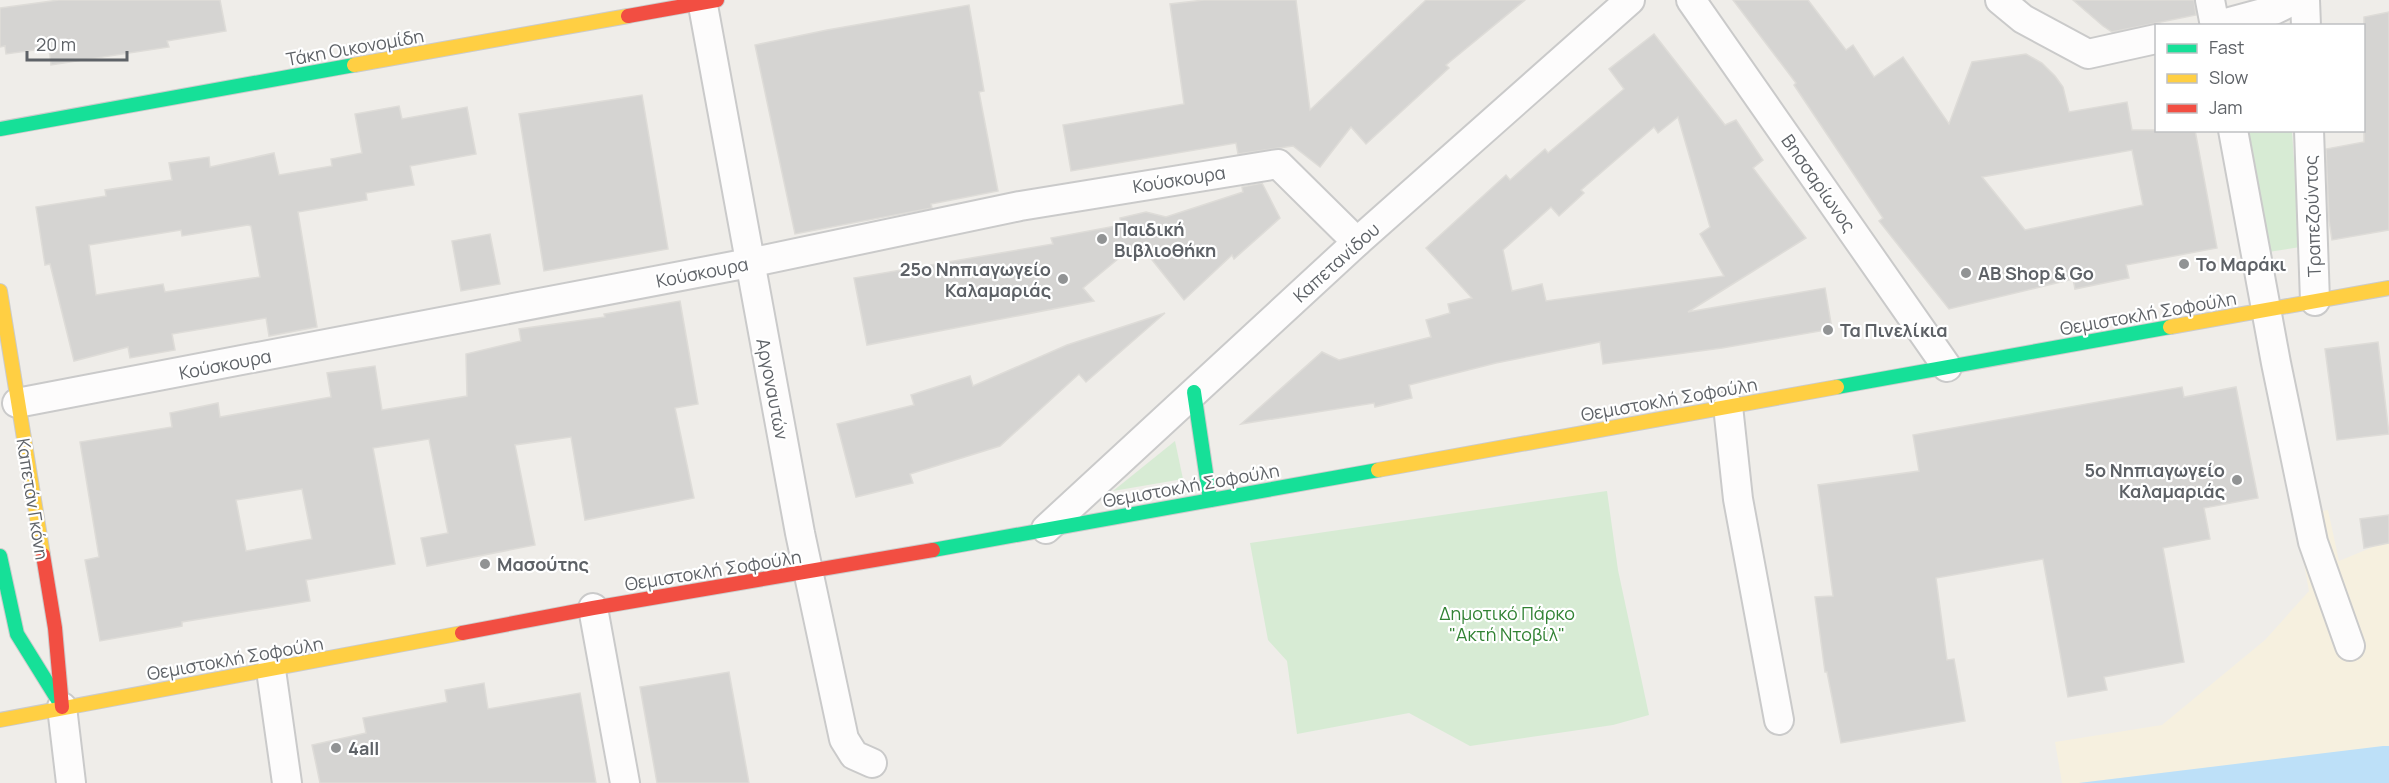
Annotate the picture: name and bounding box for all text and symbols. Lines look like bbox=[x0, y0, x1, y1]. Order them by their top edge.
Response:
street label: Τάκη Οικονομίδη bbox=[284, 23, 426, 71]
scale bar bbox=[27, 24, 128, 62]
legend bbox=[2155, 24, 2365, 132]
text: 20 m bbox=[36, 32, 76, 56]
text: Fast bbox=[2209, 35, 2244, 59]
text: Slow bbox=[2209, 65, 2249, 89]
text: Jam bbox=[2209, 95, 2243, 119]
street label: Βησσαρίωνος bbox=[1776, 129, 1862, 237]
street label: Τραπεζούντος bbox=[2298, 155, 2326, 277]
street label: Κούσκουρα bbox=[1131, 160, 1227, 198]
place label: Παιδική Βιβλιοθήκη bbox=[1114, 217, 1216, 262]
street label: Καπετανίδου bbox=[1288, 217, 1384, 307]
marker: Παιδική Βιβλιοθήκη bbox=[1095, 232, 1109, 246]
street label: Κούσκουρα bbox=[654, 251, 750, 293]
place label: Το Μαράκι bbox=[2196, 252, 2287, 276]
place label: 25ο Νηπιαγωγείο Καλαμαριάς bbox=[900, 257, 1051, 302]
marker: Το Μαράκι bbox=[2177, 257, 2191, 271]
place label: AB Shop & Go bbox=[1978, 261, 2094, 285]
marker: AB Shop & Go bbox=[1959, 266, 1973, 280]
marker: 25ο Νηπιαγωγείο Καλαμαριάς bbox=[1056, 272, 1070, 286]
street label: Θεμιστοκλή Σοφούλη bbox=[2058, 286, 2238, 340]
place label: Τα Πινελίκια bbox=[1840, 318, 1948, 342]
marker: Τα Πινελίκια bbox=[1821, 323, 1835, 337]
street label: Αργοναυτών bbox=[751, 336, 795, 442]
street label: Κούσκουρα bbox=[177, 343, 273, 385]
street label: Θεμιστοκλή Σοφούλη bbox=[1579, 372, 1759, 426]
street label: Καπετάν Γκόνη bbox=[12, 437, 54, 561]
street label: Θεμιστοκλή Σοφούλη bbox=[1101, 458, 1281, 512]
place label: 5ο Νηπιαγωγείο Καλαμαριάς bbox=[2085, 458, 2225, 503]
marker: 5ο Νηπιαγωγείο Καλαμαριάς bbox=[2230, 473, 2244, 487]
street label: Θεμιστοκλή Σοφούλη bbox=[623, 544, 803, 596]
place label: Μασούτης bbox=[497, 552, 589, 576]
marker: Μασούτης bbox=[478, 557, 492, 571]
park label: Δημοτικό Πάρκο "Ακτή Ντοβίλ" bbox=[1439, 601, 1575, 646]
street label: Θεμιστοκλή Σοφούλη bbox=[145, 631, 325, 685]
place label: 4all bbox=[348, 736, 379, 760]
marker: 4all bbox=[329, 741, 343, 755]

